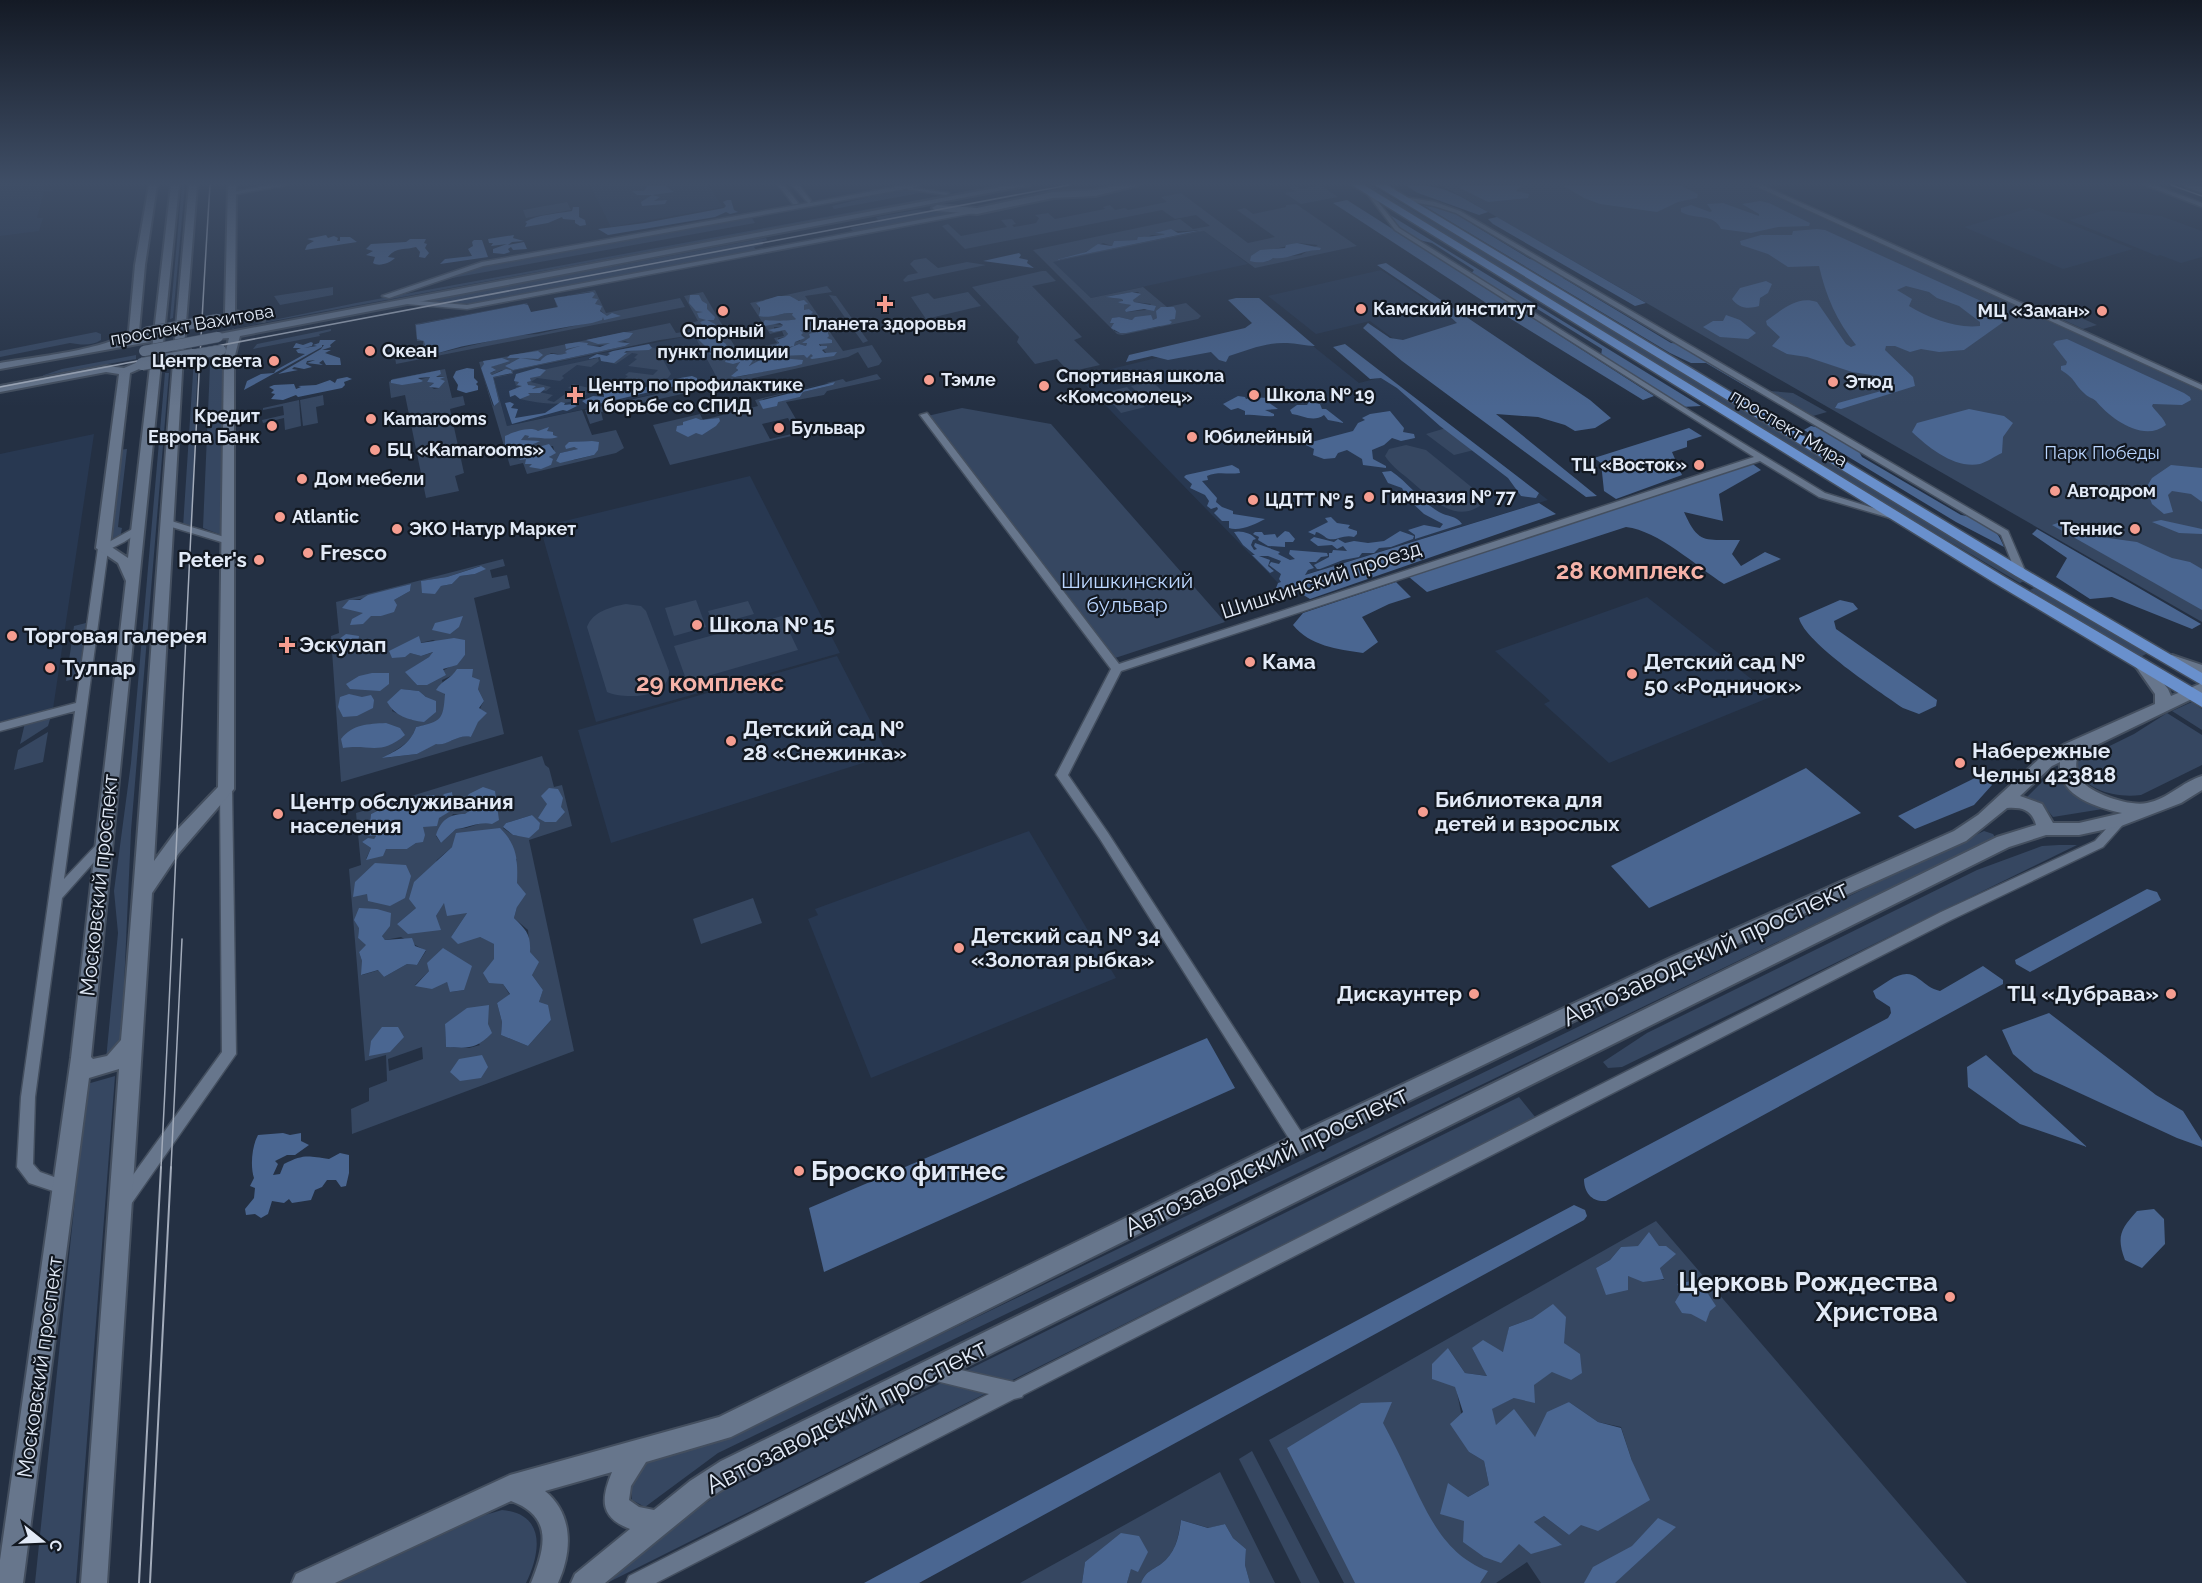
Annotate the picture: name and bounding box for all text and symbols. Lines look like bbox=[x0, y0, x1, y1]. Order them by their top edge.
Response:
marker: Планета здоровья bbox=[878, 297, 892, 311]
place label: Камский институт bbox=[1373, 298, 1535, 319]
street label: проспект Вахитова bbox=[109, 300, 275, 349]
place label: МЦ «Заман» bbox=[1978, 300, 2090, 321]
marker: Камский институт bbox=[1354, 302, 1368, 316]
marker: Опорный пункт полиции bbox=[716, 304, 730, 318]
marker: МЦ «Заман» bbox=[2095, 304, 2109, 318]
place label: Планета здоровья bbox=[804, 313, 966, 334]
place label: Опорный пункт полиции bbox=[657, 320, 789, 362]
place label: Океан bbox=[382, 340, 437, 361]
marker: Океан bbox=[363, 344, 377, 358]
place label: Центр света bbox=[152, 350, 262, 371]
marker: Центр света bbox=[267, 354, 281, 368]
place label: Спортивная школа «Комсомолец» bbox=[1056, 365, 1224, 407]
place label: Тэмле bbox=[941, 369, 996, 390]
place label: Этюд bbox=[1845, 371, 1893, 392]
marker: Тэмле bbox=[922, 373, 936, 387]
place label: Центр по профилактике и борьбе со СПИД bbox=[588, 374, 803, 416]
marker: Этюд bbox=[1826, 375, 1840, 389]
marker: Спортивная школа «Комсомолец» bbox=[1037, 379, 1051, 393]
place label: Школа № 19 bbox=[1266, 384, 1375, 405]
street label: проспект Мира bbox=[1727, 384, 1852, 471]
marker: Центр по профилактике и борьбе со СПИД bbox=[566, 386, 584, 404]
marker: Школа № 19 bbox=[1247, 388, 1261, 402]
place label: Кредит Европа Банк bbox=[148, 405, 260, 447]
place label: Kamarooms bbox=[383, 408, 487, 429]
marker: Kamarooms bbox=[364, 412, 378, 426]
place label: Бульвар bbox=[791, 417, 865, 438]
marker: Кредит Европа Банк bbox=[265, 419, 279, 433]
marker: Бульвар bbox=[772, 421, 786, 435]
place label: Юбилейный bbox=[1204, 426, 1312, 447]
marker: Юбилейный bbox=[1185, 430, 1199, 444]
place label: БЦ «Kamarooms» bbox=[387, 439, 544, 460]
park label: Парк Победы bbox=[2044, 442, 2160, 463]
marker: БЦ «Kamarooms» bbox=[368, 443, 382, 457]
place label: ТЦ «Восток» bbox=[1571, 454, 1687, 475]
marker: ТЦ «Восток» bbox=[1692, 458, 1706, 472]
place label: Дом мебели bbox=[314, 468, 424, 489]
marker: Дом мебели bbox=[295, 472, 309, 486]
place label: Автодром bbox=[2067, 480, 2156, 501]
marker: Автодром bbox=[2048, 484, 2062, 498]
place label: Гимназия № 77 bbox=[1381, 486, 1517, 507]
place label: ЦДТТ № 5 bbox=[1265, 489, 1354, 510]
marker: Гимназия № 77 bbox=[1362, 490, 1376, 504]
marker: ЦДТТ № 5 bbox=[1246, 493, 1260, 507]
place label: Atlantic bbox=[292, 506, 359, 527]
marker: Atlantic bbox=[273, 510, 287, 524]
place label: ЭКО Натур Маркет bbox=[409, 518, 576, 539]
place label: Теннис bbox=[2060, 518, 2123, 539]
marker: ЭКО Натур Маркет bbox=[390, 522, 404, 536]
marker: Теннис bbox=[2128, 522, 2142, 536]
street label: Шишкинский проезд bbox=[1218, 535, 1424, 624]
place label: Fresco bbox=[320, 540, 387, 565]
marker: Fresco bbox=[301, 546, 315, 560]
place label: Peter's bbox=[178, 547, 247, 572]
marker: Peter's bbox=[252, 553, 266, 567]
district label: 28 комплекс bbox=[1556, 556, 1705, 585]
park label: Шишкинский бульвар bbox=[1061, 568, 1193, 617]
place label: Школа № 15 bbox=[709, 612, 835, 637]
marker: Школа № 15 bbox=[690, 618, 704, 632]
place label: Торговая галерея bbox=[24, 623, 207, 648]
marker: Торговая галерея bbox=[5, 629, 19, 643]
place label: Эскулап bbox=[299, 632, 386, 657]
marker: Эскулап bbox=[280, 638, 294, 652]
place label: Кама bbox=[1262, 649, 1316, 674]
place label: Детский сад № 50 «Родничок» bbox=[1644, 649, 1805, 698]
place label: Тулпар bbox=[62, 655, 136, 680]
marker: Кама bbox=[1243, 655, 1257, 669]
marker: Тулпар bbox=[43, 661, 57, 675]
marker: Детский сад № 50 «Родничок» bbox=[1625, 667, 1639, 681]
district label: 29 комплекс bbox=[636, 668, 784, 697]
place label: Детский сад № 28 «Снежинка» bbox=[743, 716, 907, 765]
marker: Детский сад № 28 «Снежинка» bbox=[724, 734, 738, 748]
place label: Набережные Челны 423818 bbox=[1972, 738, 2116, 787]
marker: Набережные Челны 423818 bbox=[1953, 756, 1967, 770]
street label: Московский проспект bbox=[74, 773, 123, 997]
place label: Библиотека для детей и взрослых bbox=[1435, 787, 1620, 836]
place label: Центр обслуживания населения bbox=[290, 789, 514, 838]
marker: Библиотека для детей и взрослых bbox=[1416, 805, 1430, 819]
marker: Центр обслуживания населения bbox=[271, 807, 285, 821]
street label: Автозаводский проспект bbox=[1557, 874, 1853, 1032]
place label: Детский сад № 34 «Золотая рыбка» bbox=[971, 923, 1160, 972]
marker: Детский сад № 34 «Золотая рыбка» bbox=[952, 941, 966, 955]
place label: Дискаунтер bbox=[1337, 981, 1462, 1006]
place label: ТЦ «Дубрава» bbox=[2007, 981, 2159, 1006]
marker: Дискаунтер bbox=[1467, 987, 1481, 1001]
marker: ТЦ «Дубрава» bbox=[2164, 987, 2178, 1001]
street label: Автозаводский проспект bbox=[1119, 1079, 1413, 1243]
place label: Броско фитнес bbox=[811, 1156, 1006, 1186]
marker: Броско фитнес bbox=[792, 1164, 806, 1178]
street label: Московский проспект bbox=[12, 1255, 67, 1479]
place label: Церковь Рождества Христова bbox=[1678, 1267, 1938, 1327]
marker: Церковь Рождества Христова bbox=[1943, 1290, 1957, 1304]
street label: Автозаводский проспект bbox=[700, 1332, 992, 1500]
north arrow bbox=[12, 1511, 72, 1571]
text: С bbox=[45, 1537, 67, 1554]

